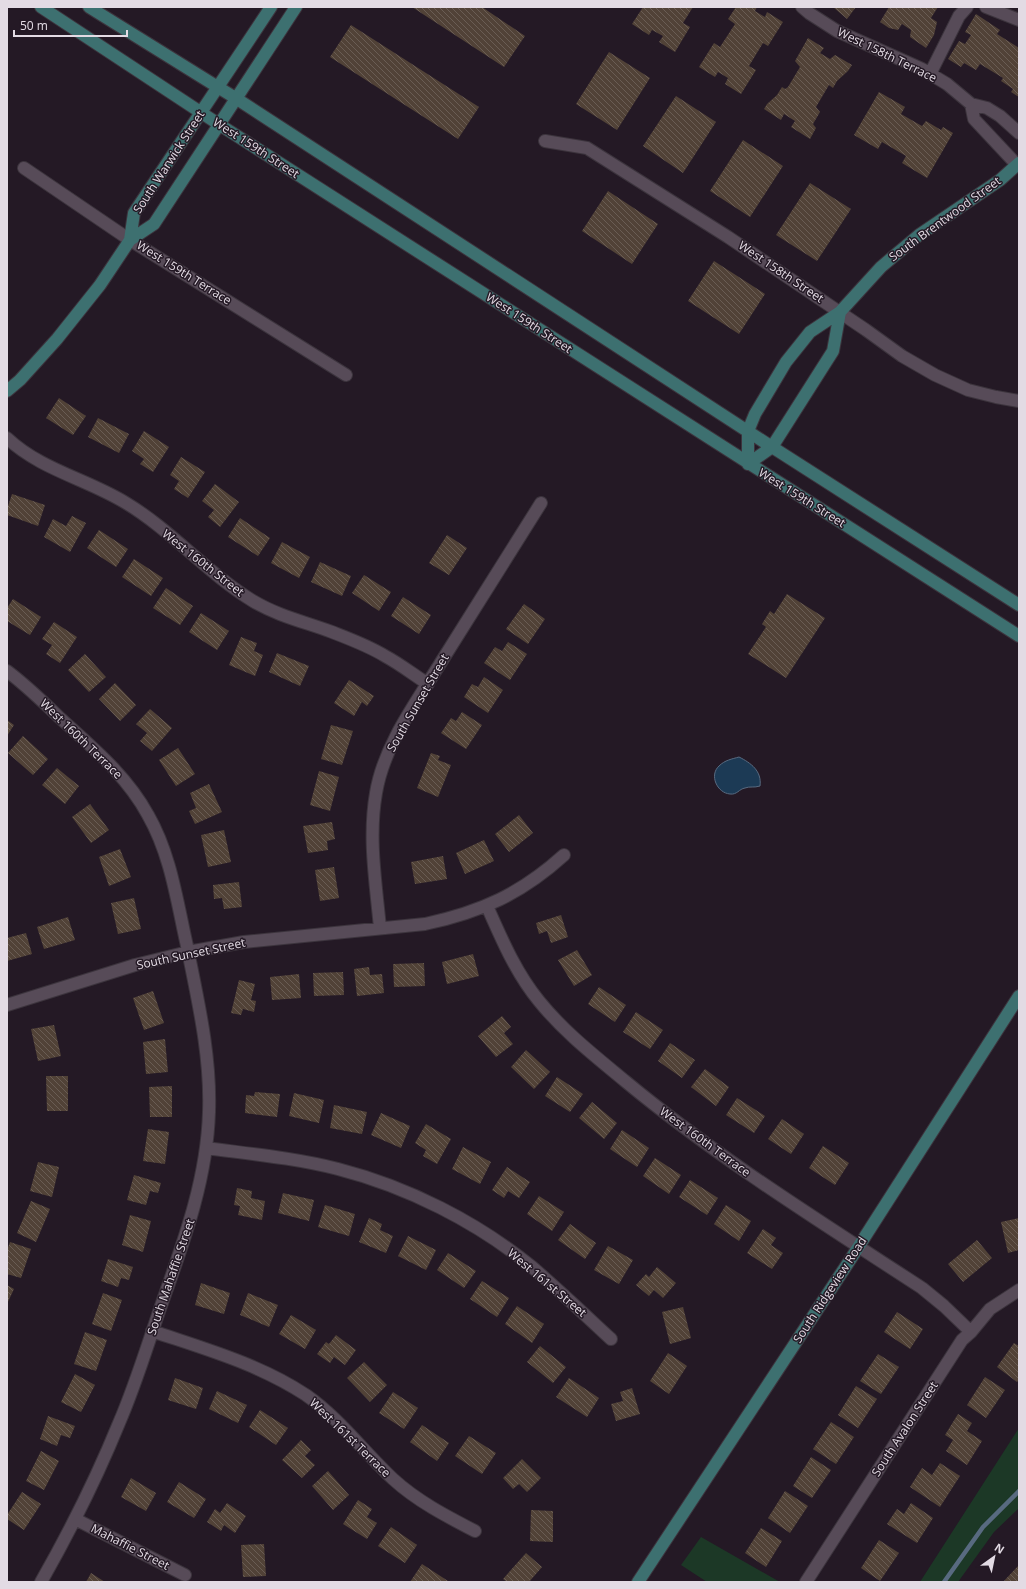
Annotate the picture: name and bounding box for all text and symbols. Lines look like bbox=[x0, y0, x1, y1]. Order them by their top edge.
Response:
scale bar bbox=[14, 12, 127, 38]
text: 50 m bbox=[20, 17, 48, 34]
street label: West 158th Terrace bbox=[835, 23, 940, 86]
street label: South Warwick Street bbox=[129, 107, 208, 217]
street label: West 159th Street bbox=[210, 113, 303, 182]
street label: South Brentwood Street bbox=[885, 172, 1004, 265]
street label: West 159th Terrace bbox=[134, 237, 235, 309]
street label: West 158th Street bbox=[735, 237, 827, 307]
street label: West 159th Street bbox=[483, 288, 576, 357]
street label: West 159th Street bbox=[755, 464, 849, 531]
street label: West 160th Street bbox=[159, 525, 248, 600]
street label: South Sunset Street bbox=[383, 651, 453, 755]
street label: West 160th Terrace bbox=[36, 695, 126, 783]
street label: South Sunset Street bbox=[135, 934, 247, 973]
street label: West 160th Terrace bbox=[656, 1103, 754, 1181]
street label: South Mahaffie Street bbox=[143, 1216, 198, 1337]
street label: South Ridgeview Road bbox=[789, 1233, 870, 1346]
street label: West 161st Street bbox=[504, 1245, 590, 1321]
street label: South Avalon Street bbox=[867, 1378, 942, 1480]
street label: West 161st Terrace bbox=[306, 1394, 395, 1481]
street label: Mahaffie Street bbox=[88, 1519, 172, 1574]
north arrow bbox=[974, 1537, 1014, 1577]
text: N bbox=[992, 1539, 1008, 1557]

